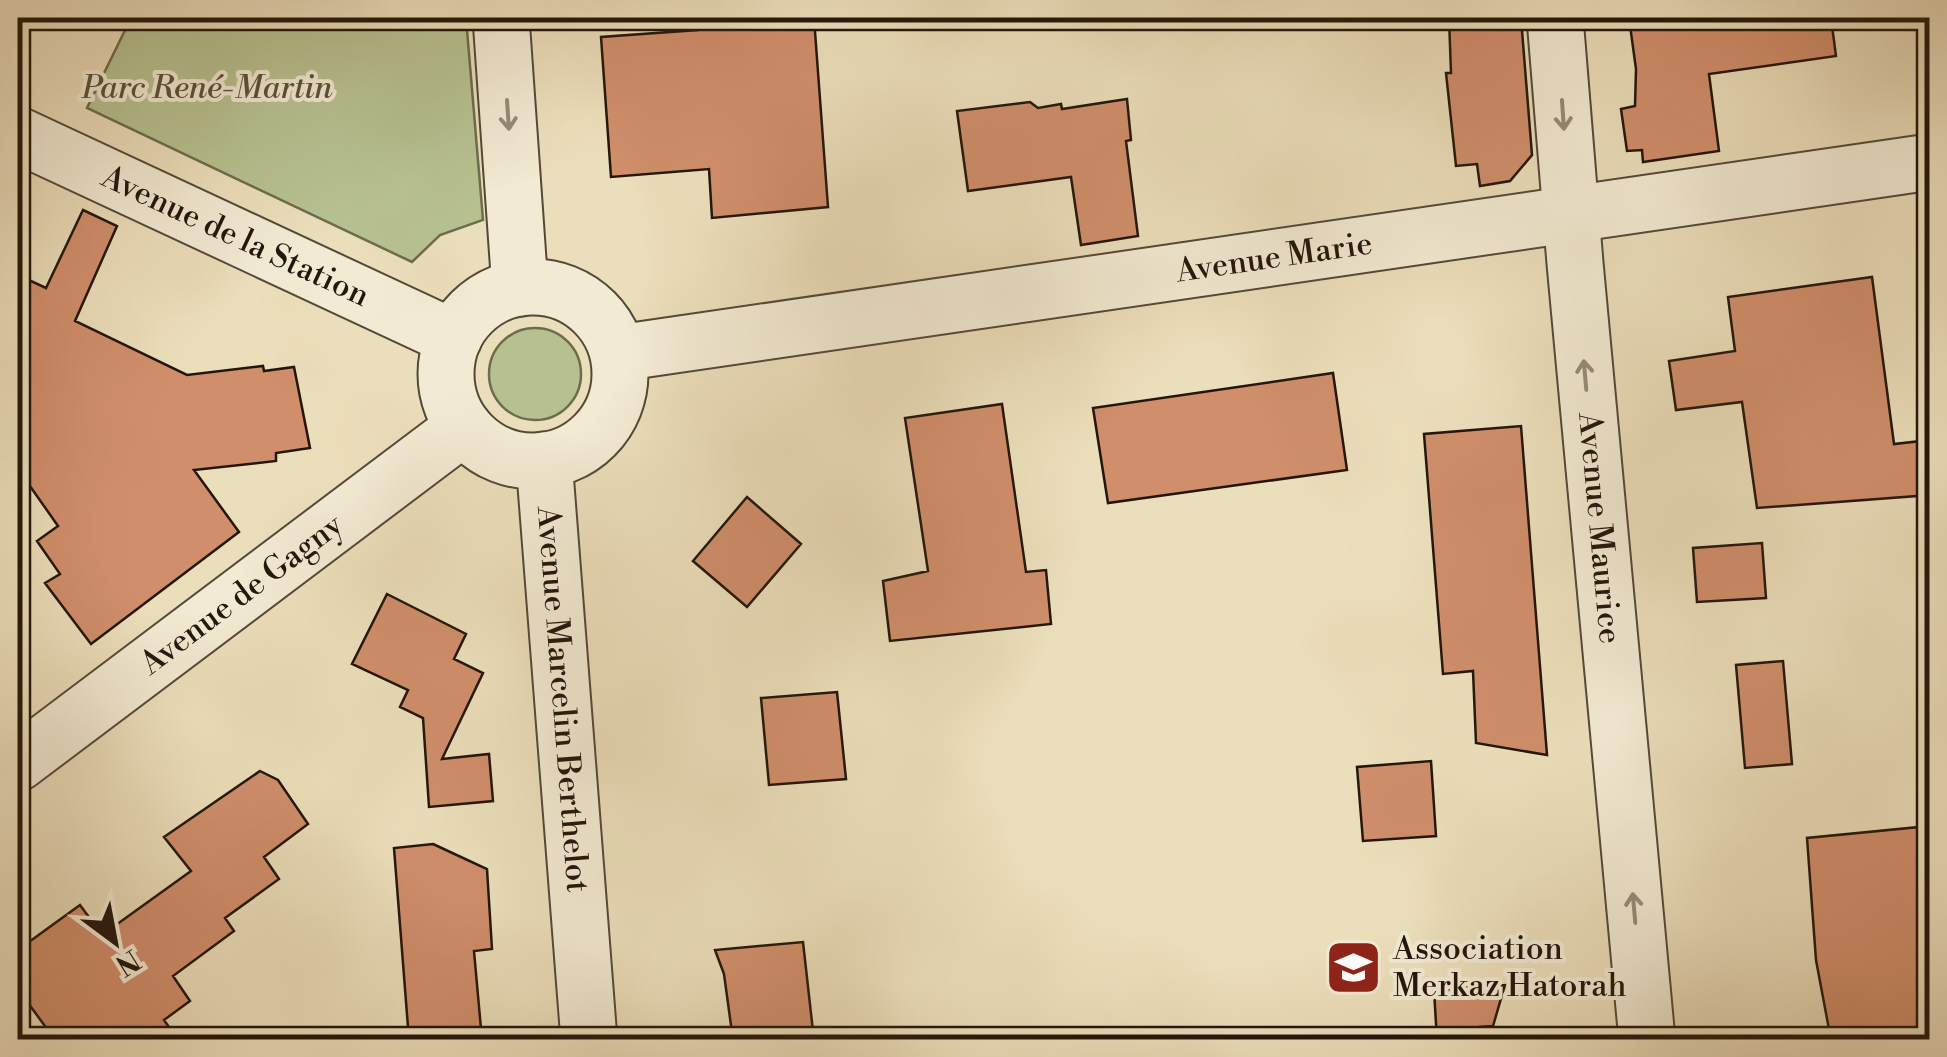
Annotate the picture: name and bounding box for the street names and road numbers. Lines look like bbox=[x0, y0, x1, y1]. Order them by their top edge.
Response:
street label: Avenue de la Station bbox=[94, 156, 376, 316]
street label: Avenue Marie bbox=[1172, 224, 1375, 292]
street label: Avenue Maurice bbox=[1569, 410, 1630, 646]
street label: Avenue Marcelin Berthelot bbox=[528, 504, 597, 894]
street label: Avenue de Gagny bbox=[131, 505, 351, 684]

